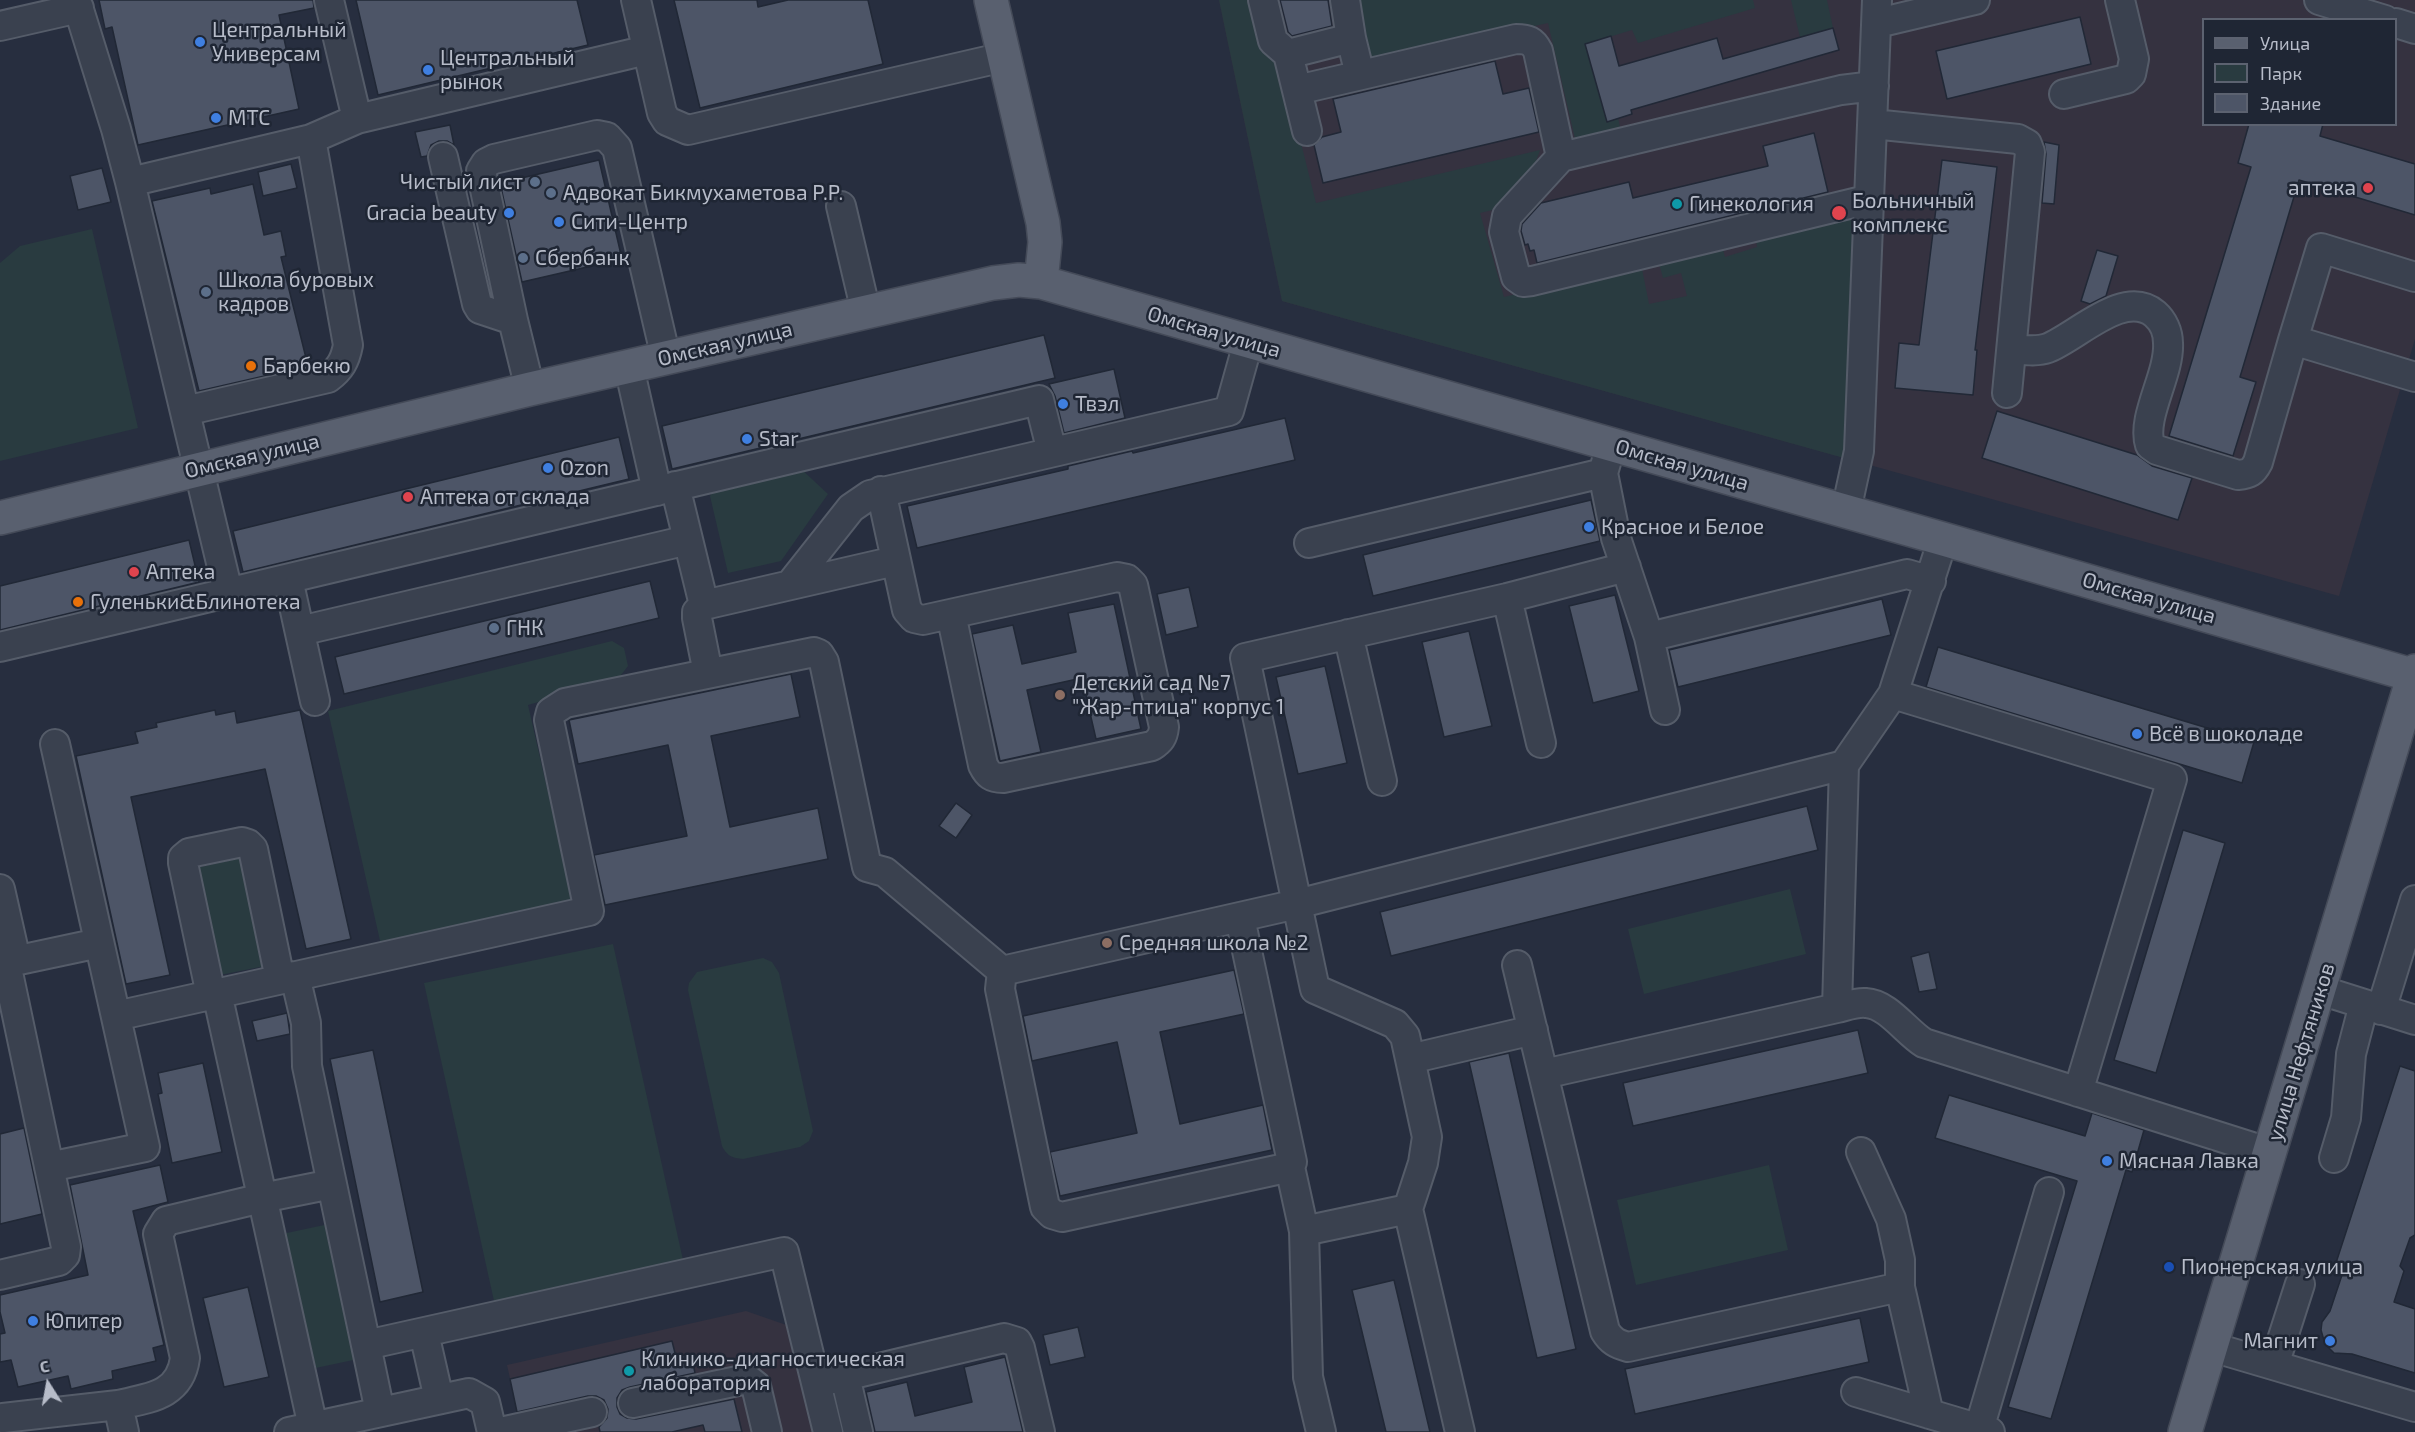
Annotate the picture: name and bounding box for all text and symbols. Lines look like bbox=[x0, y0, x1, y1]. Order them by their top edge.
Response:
place label: Центральный Универсам bbox=[212, 17, 347, 67]
legend bbox=[2202, 18, 2397, 126]
text: Улица bbox=[2260, 32, 2310, 54]
marker: Центральный Универсам bbox=[193, 35, 207, 49]
place label: Центральный рынок bbox=[440, 45, 575, 95]
text: Парк bbox=[2260, 62, 2302, 84]
marker: Центральный рынок bbox=[421, 63, 435, 77]
text: Здание bbox=[2260, 92, 2321, 114]
place label: МТС bbox=[228, 105, 270, 131]
marker: МТС bbox=[209, 111, 223, 125]
place label: Чистый лист bbox=[400, 169, 523, 195]
marker: Чистый лист bbox=[528, 175, 542, 189]
place label: аптека bbox=[2288, 175, 2356, 201]
place label: Адвокат Бикмухаметова Р.Р. bbox=[563, 180, 843, 206]
marker: аптека bbox=[2361, 181, 2375, 195]
marker: Адвокат Бикмухаметова Р.Р. bbox=[544, 186, 558, 200]
place label: Больничный комплекс bbox=[1852, 188, 1974, 238]
place label: Гинекология bbox=[1689, 191, 1814, 217]
marker: Гинекология bbox=[1670, 197, 1684, 211]
place label: Gracia beauty bbox=[366, 200, 497, 226]
marker: Больничный комплекс bbox=[1830, 204, 1848, 222]
marker: Gracia beauty bbox=[502, 206, 516, 220]
place label: Сити-Центр bbox=[571, 209, 688, 235]
marker: Сити-Центр bbox=[552, 215, 566, 229]
place label: Сбербанк bbox=[535, 245, 630, 271]
marker: Сбербанк bbox=[516, 251, 530, 265]
place label: Школа буровых кадров bbox=[218, 267, 374, 317]
marker: Школа буровых кадров bbox=[199, 285, 213, 299]
street label: Омская улица bbox=[1144, 301, 1284, 363]
street label: Омская улица bbox=[655, 316, 795, 372]
place label: Барбекю bbox=[263, 353, 351, 379]
marker: Барбекю bbox=[244, 359, 258, 373]
place label: Твэл bbox=[1075, 391, 1119, 417]
marker: Твэл bbox=[1056, 397, 1070, 411]
place label: Star bbox=[759, 426, 799, 452]
street label: Омская улица bbox=[182, 428, 322, 484]
marker: Star bbox=[740, 432, 754, 446]
street label: Омская улица bbox=[1612, 434, 1752, 496]
place label: Ozon bbox=[560, 455, 609, 481]
marker: Ozon bbox=[541, 461, 555, 475]
place label: Аптека от склада bbox=[420, 484, 590, 510]
marker: Аптека от склада bbox=[401, 490, 415, 504]
place label: Красное и Белое bbox=[1601, 514, 1764, 540]
marker: Красное и Белое bbox=[1582, 520, 1596, 534]
place label: Аптека bbox=[146, 559, 215, 585]
marker: Аптека bbox=[127, 565, 141, 579]
street label: Омская улица bbox=[2079, 567, 2219, 629]
place label: Гуленьки&Блинотека bbox=[90, 589, 301, 615]
marker: Гуленьки&Блинотека bbox=[71, 595, 85, 609]
place label: ГНК bbox=[506, 615, 544, 641]
marker: ГНК bbox=[487, 621, 501, 635]
place label: Детский сад №7 "Жар-птица" корпус 1 bbox=[1072, 670, 1284, 720]
marker: Детский сад №7 "Жар-птица" корпус 1 bbox=[1053, 688, 1067, 702]
place label: Всё в шоколаде bbox=[2149, 721, 2303, 747]
marker: Всё в шоколаде bbox=[2130, 727, 2144, 741]
place label: Средняя школа №2 bbox=[1119, 930, 1309, 956]
marker: Средняя школа №2 bbox=[1100, 936, 1114, 950]
street label: улица Нефтяников bbox=[2262, 960, 2340, 1144]
place label: Мясная Лавка bbox=[2119, 1148, 2259, 1174]
marker: Мясная Лавка bbox=[2100, 1154, 2114, 1168]
place label: Пионерская улица bbox=[2181, 1254, 2363, 1280]
marker: Пионерская улица bbox=[2162, 1260, 2176, 1274]
place label: Юпитер bbox=[45, 1308, 123, 1334]
marker: Юпитер bbox=[26, 1314, 40, 1328]
place label: Магнит bbox=[2243, 1328, 2318, 1354]
marker: Магнит bbox=[2323, 1334, 2337, 1348]
place label: Клинико-диагностическая лаборатория bbox=[641, 1346, 905, 1396]
north arrow bbox=[18, 1354, 78, 1414]
text: С bbox=[38, 1356, 51, 1376]
marker: Клинико-диагностическая лаборатория bbox=[622, 1364, 636, 1378]

